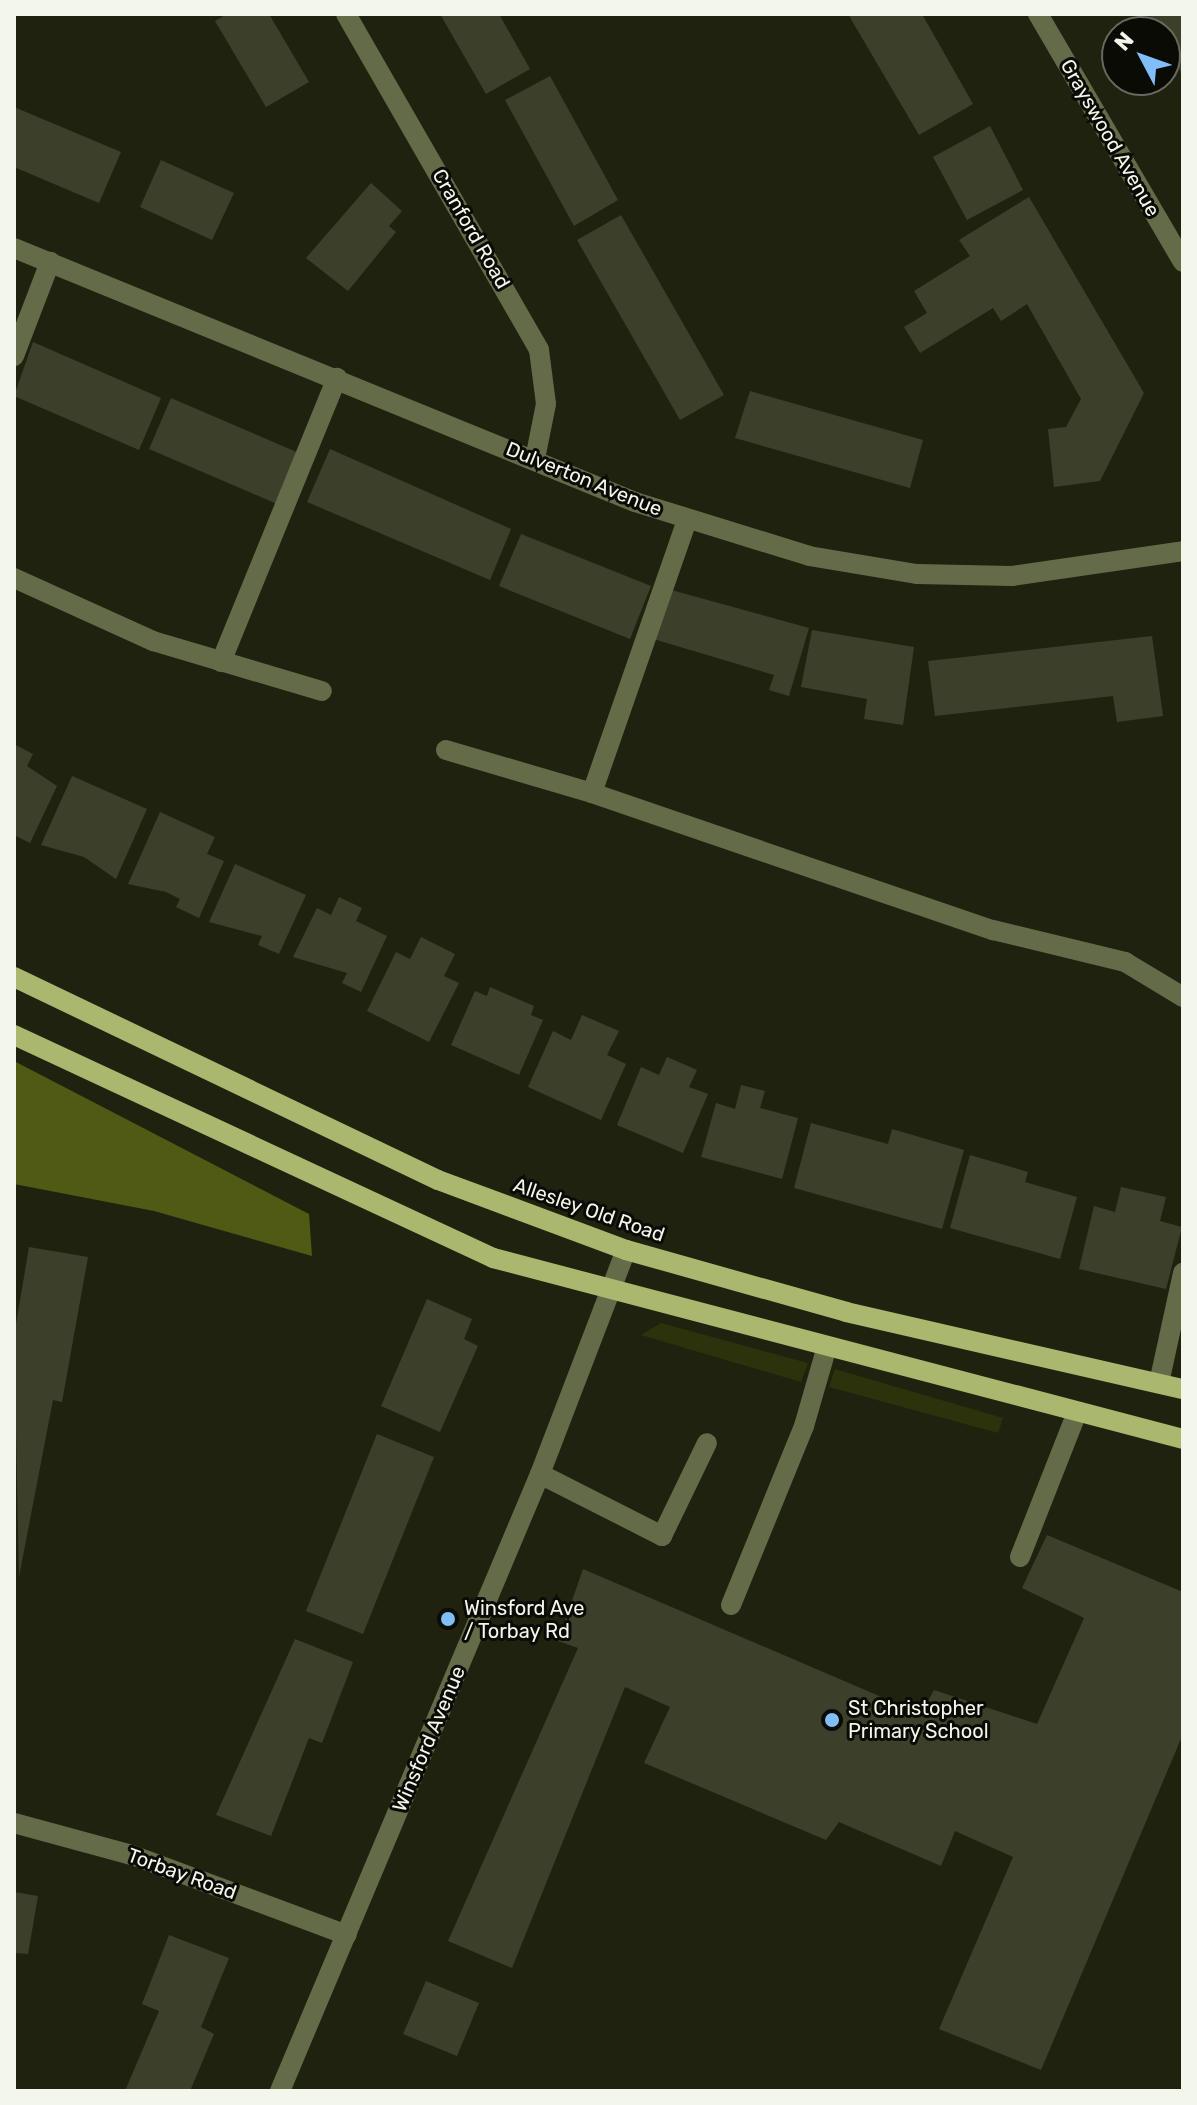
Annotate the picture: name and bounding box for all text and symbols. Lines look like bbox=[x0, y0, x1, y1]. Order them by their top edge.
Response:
north arrow bbox=[1101, 16, 1181, 96]
text: N bbox=[1109, 26, 1139, 56]
street label: Grayswood Avenue bbox=[1055, 55, 1165, 221]
street label: Cranford Road bbox=[427, 165, 515, 293]
street label: Dulverton Avenue bbox=[502, 437, 666, 521]
street label: Allesley Old Road bbox=[510, 1173, 668, 1247]
place label: Winsford Ave / Torbay Rd bbox=[464, 1596, 585, 1643]
marker: Winsford Ave / Torbay Rd bbox=[439, 1610, 457, 1628]
street label: Winsford Avenue bbox=[387, 1662, 471, 1816]
place label: St Christopher Primary School bbox=[848, 1696, 989, 1743]
marker: St Christopher Primary School bbox=[823, 1711, 841, 1729]
street label: Torbay Road bbox=[124, 1843, 240, 1905]

